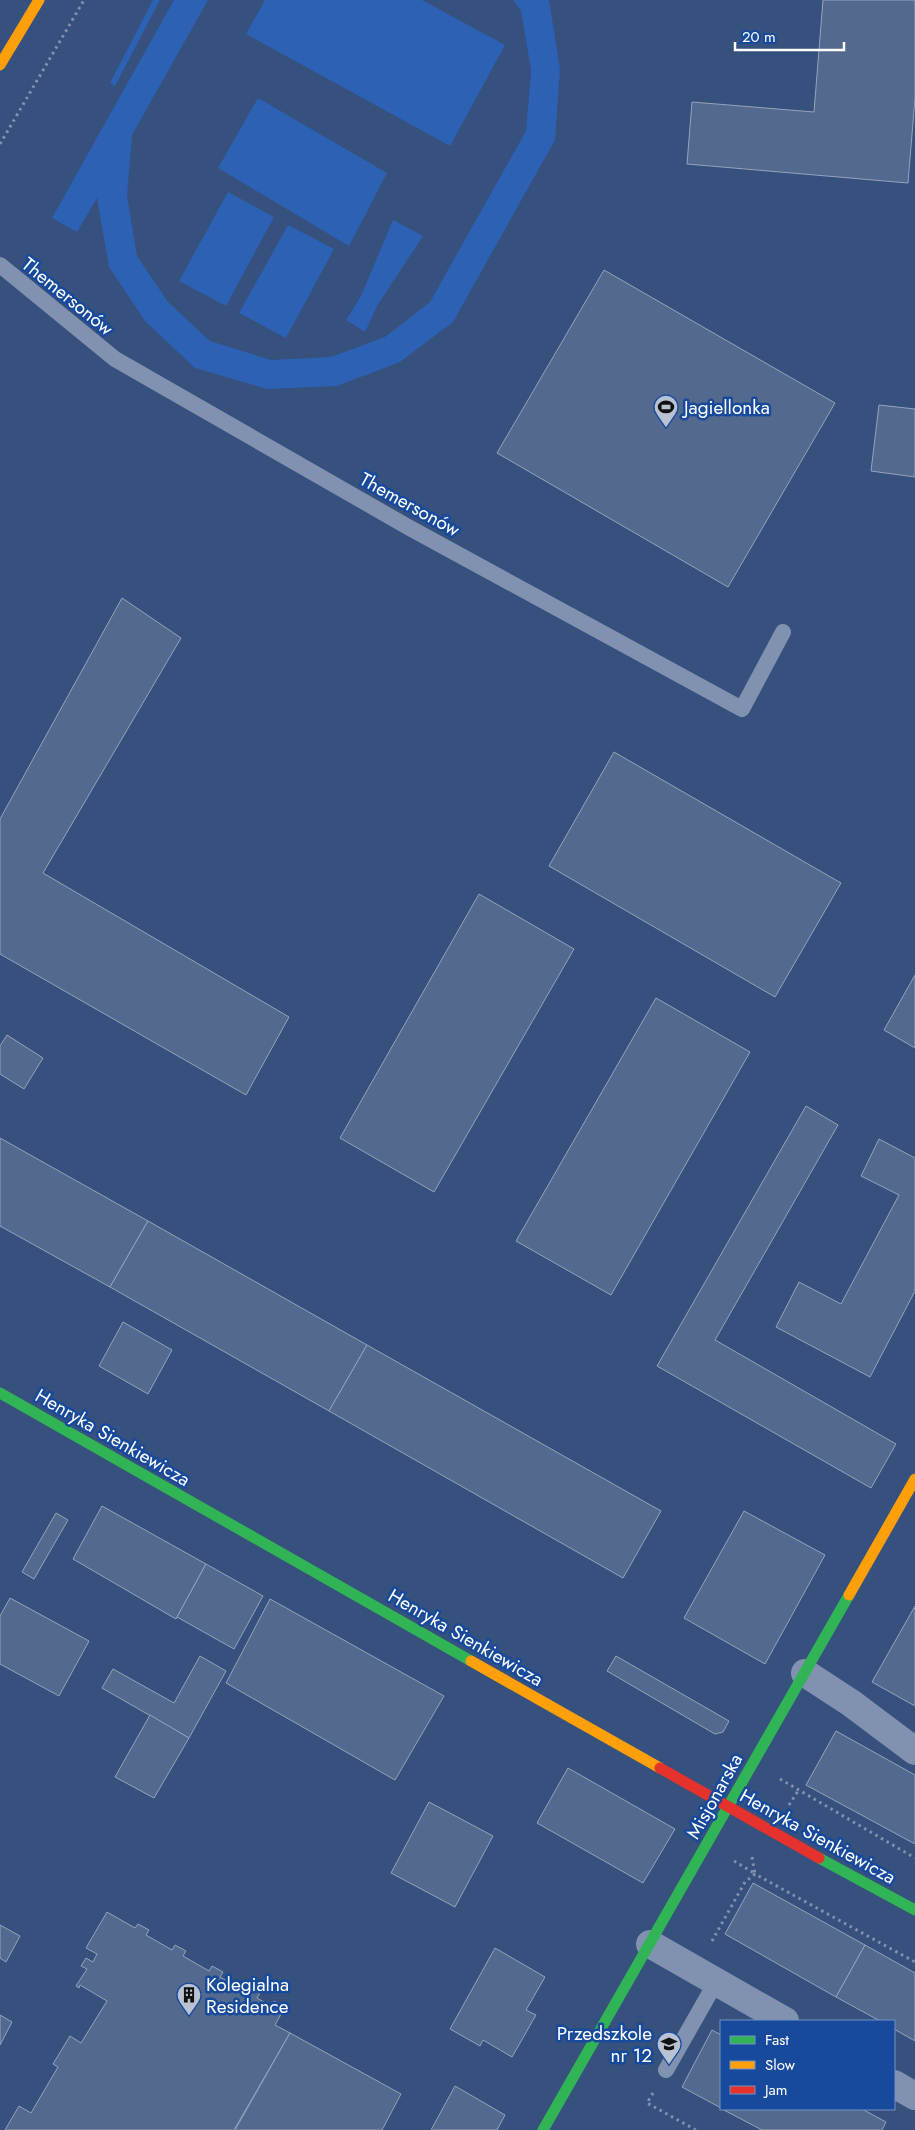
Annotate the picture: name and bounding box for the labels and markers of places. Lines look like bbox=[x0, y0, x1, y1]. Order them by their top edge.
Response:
sports icon: Jagiellonka bbox=[653, 394, 679, 428]
place label: Jagiellonka bbox=[681, 394, 770, 421]
place label: Kolegialna Residence bbox=[206, 1971, 289, 2020]
building icon: Kolegialna Residence bbox=[176, 1982, 202, 2016]
place label: Przedszkole nr 12 bbox=[557, 2020, 652, 2069]
school or university icon: Przedszkole nr 12 bbox=[656, 2031, 682, 2065]

